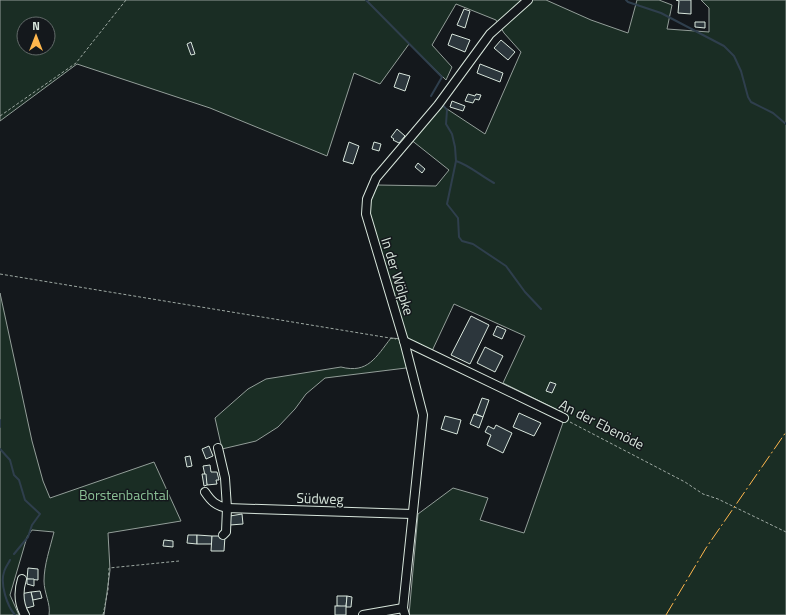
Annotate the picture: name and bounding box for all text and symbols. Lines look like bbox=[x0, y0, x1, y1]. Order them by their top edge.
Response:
north arrow bbox=[16, 16, 56, 56]
text: N bbox=[32, 18, 40, 34]
street label: In der Wölpke bbox=[376, 235, 420, 317]
street label: An der Ebenöde bbox=[556, 394, 648, 454]
park label: Borstenbachtal bbox=[79, 484, 169, 505]
street label: Südweg bbox=[296, 487, 344, 509]

